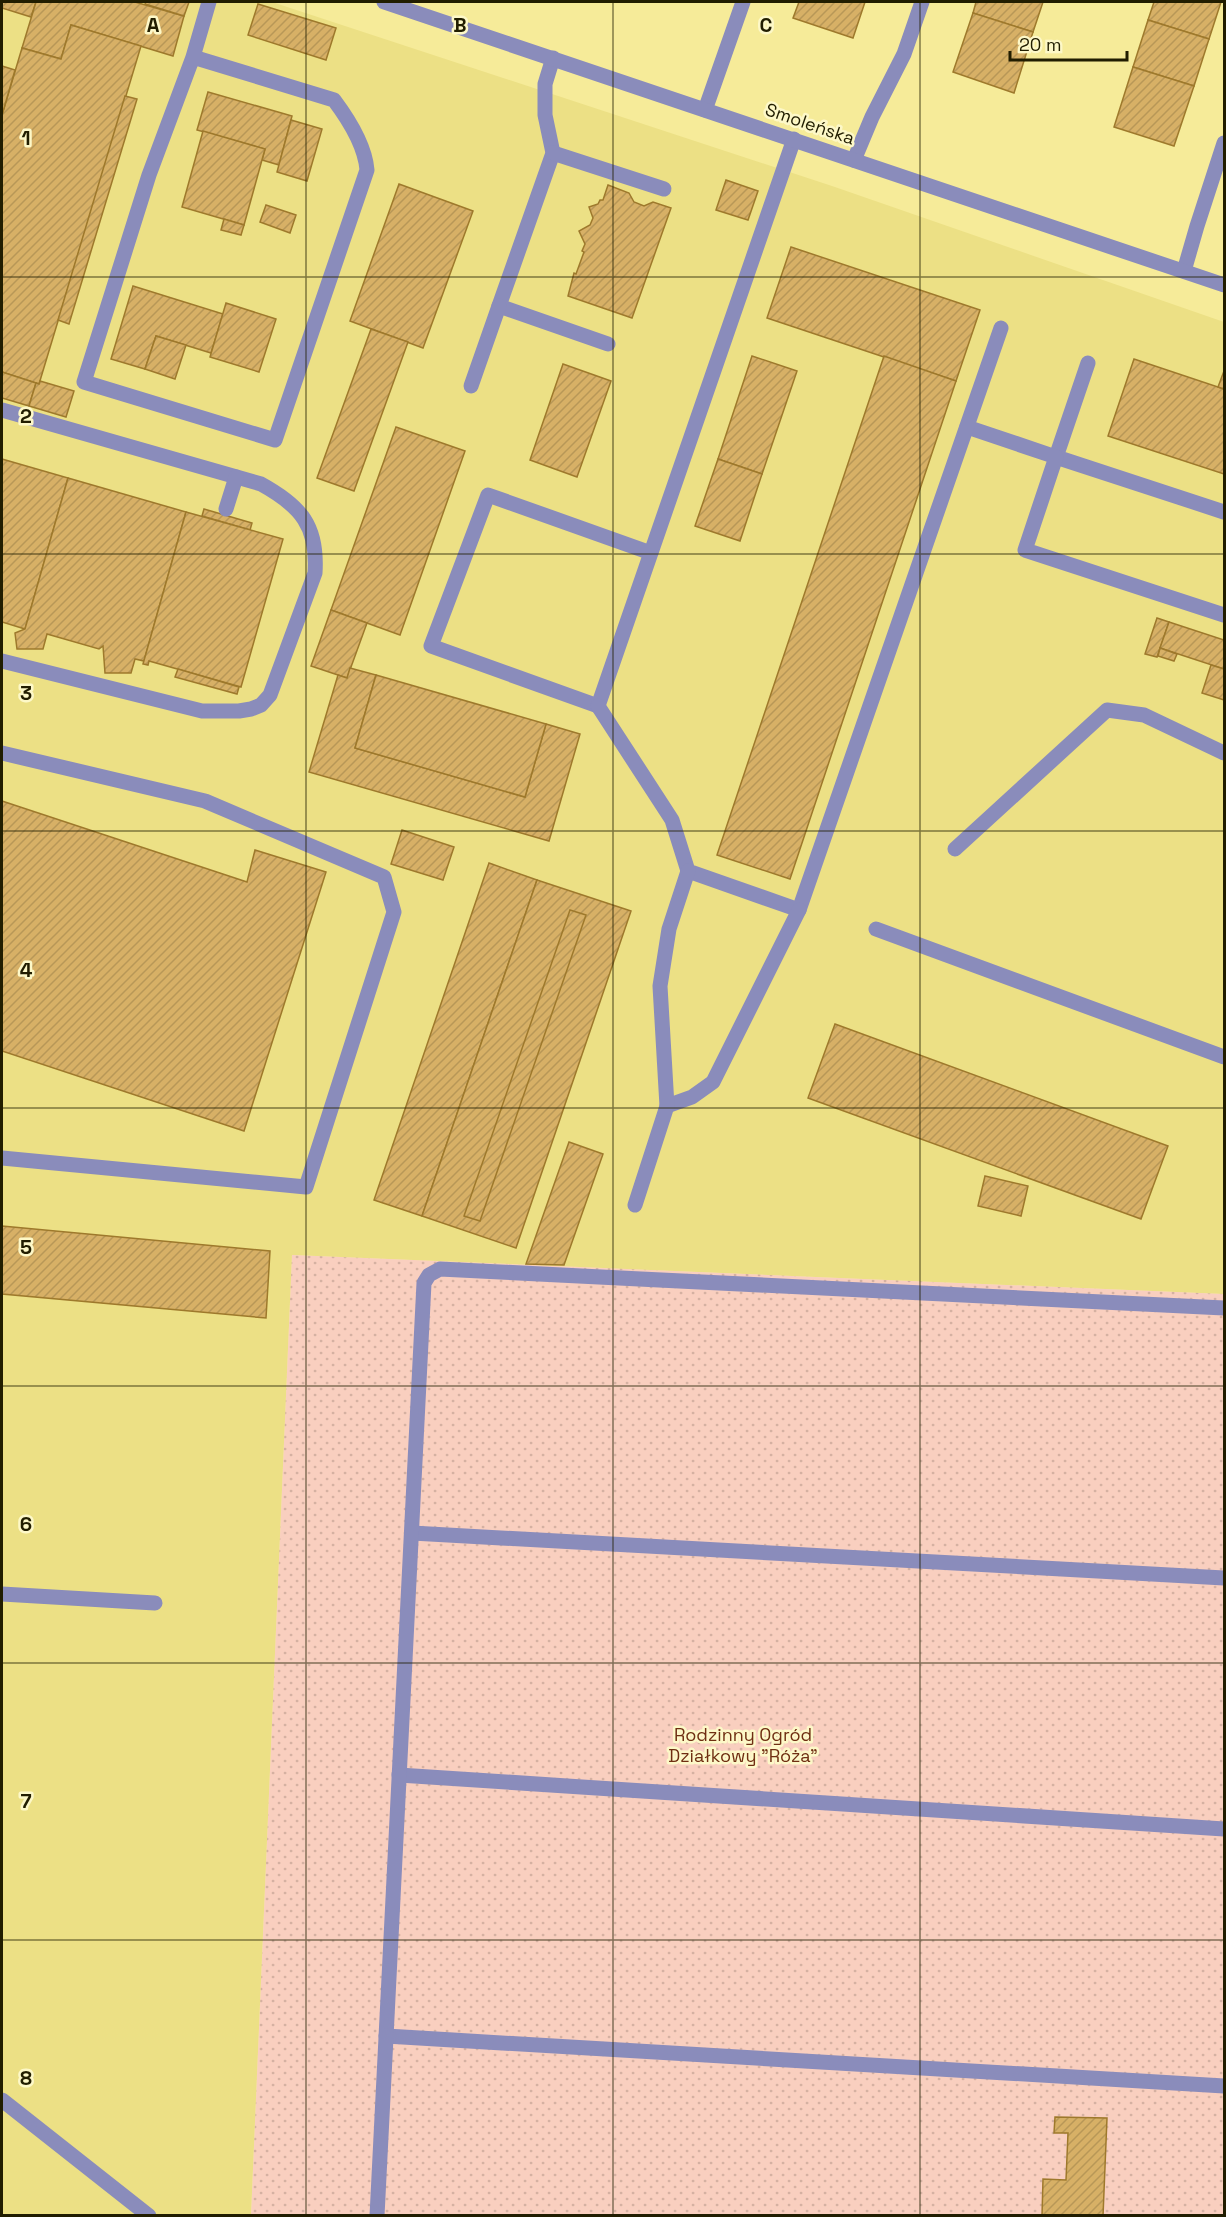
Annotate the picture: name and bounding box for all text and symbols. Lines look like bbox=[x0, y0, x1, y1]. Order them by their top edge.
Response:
text: A bbox=[147, 12, 160, 38]
text: B bbox=[453, 12, 467, 38]
text: C bbox=[760, 12, 773, 38]
scale bar bbox=[1010, 24, 1127, 62]
text: 20 m bbox=[1019, 33, 1062, 56]
street label: Smoleńska bbox=[762, 98, 858, 150]
text: 1 bbox=[21, 125, 31, 151]
text: 2 bbox=[20, 403, 32, 429]
text: 3 bbox=[20, 680, 32, 706]
text: 4 bbox=[20, 957, 33, 983]
text: 5 bbox=[20, 1234, 32, 1260]
text: 6 bbox=[20, 1511, 32, 1537]
park label: Rodzinny Ogród Działkowy "Róża" bbox=[668, 1723, 818, 1767]
text: 7 bbox=[20, 1788, 32, 1814]
text: 8 bbox=[20, 2065, 32, 2091]

